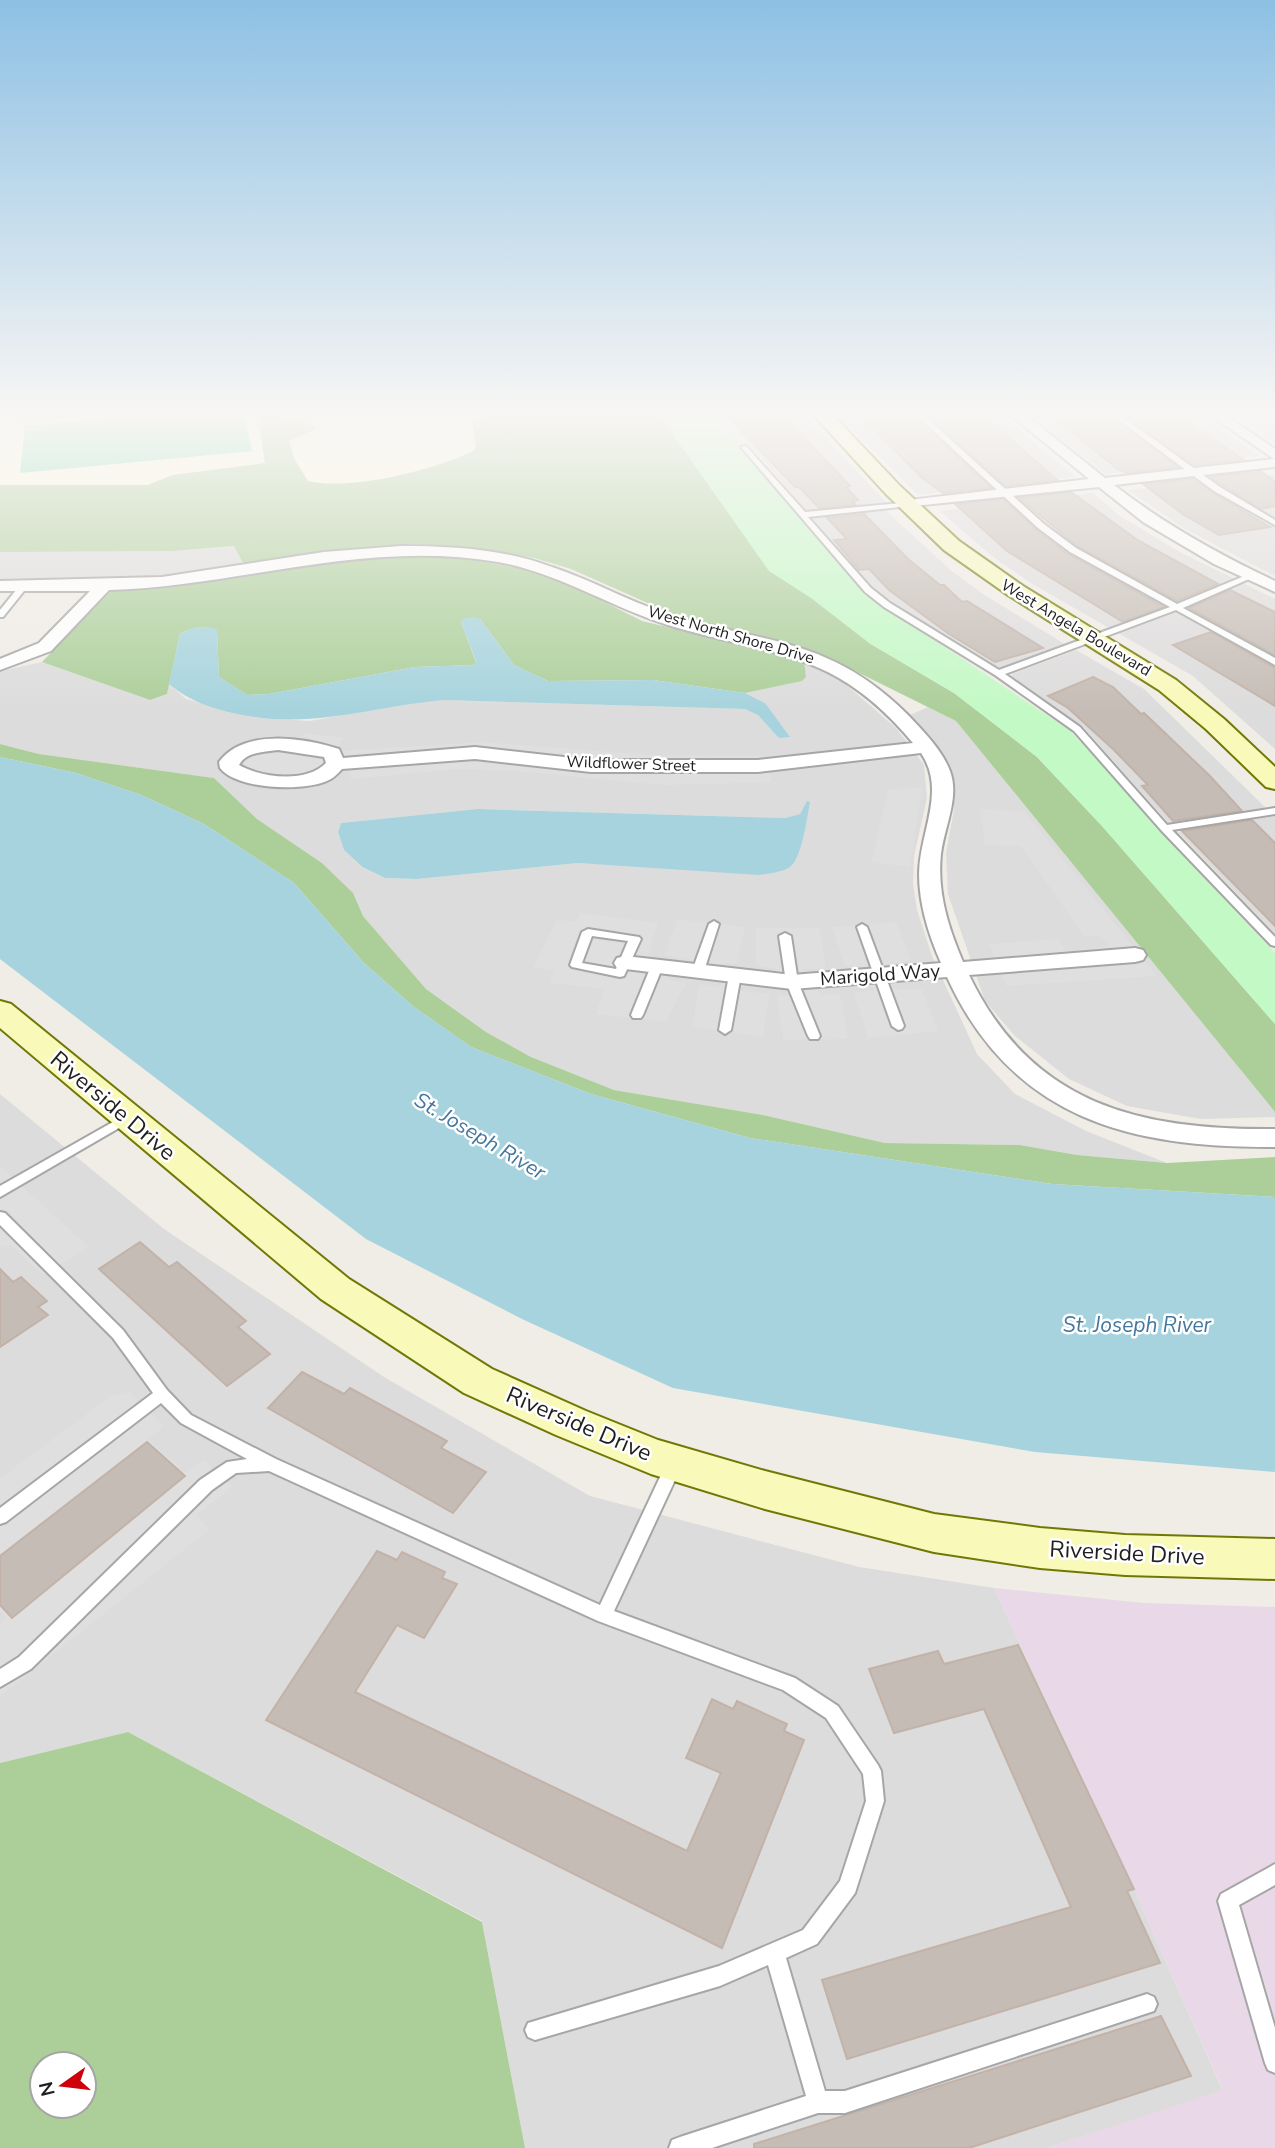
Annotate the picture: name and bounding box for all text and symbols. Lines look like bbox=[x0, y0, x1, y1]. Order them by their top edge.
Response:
street label: West Angela Boulevard bbox=[997, 574, 1155, 682]
street label: West North Shore Drive bbox=[645, 601, 817, 669]
street label: Wildflower Street bbox=[566, 751, 696, 777]
street label: Marigold Way bbox=[819, 958, 941, 992]
street label: Riverside Drive bbox=[44, 1044, 182, 1168]
water label: St. Joseph River bbox=[409, 1086, 551, 1186]
water label: St. Joseph River bbox=[1063, 1311, 1212, 1339]
street label: Riverside Drive bbox=[501, 1379, 657, 1469]
street label: Riverside Drive bbox=[1049, 1533, 1205, 1573]
north arrow bbox=[28, 2050, 98, 2120]
text: N bbox=[33, 2079, 62, 2099]

